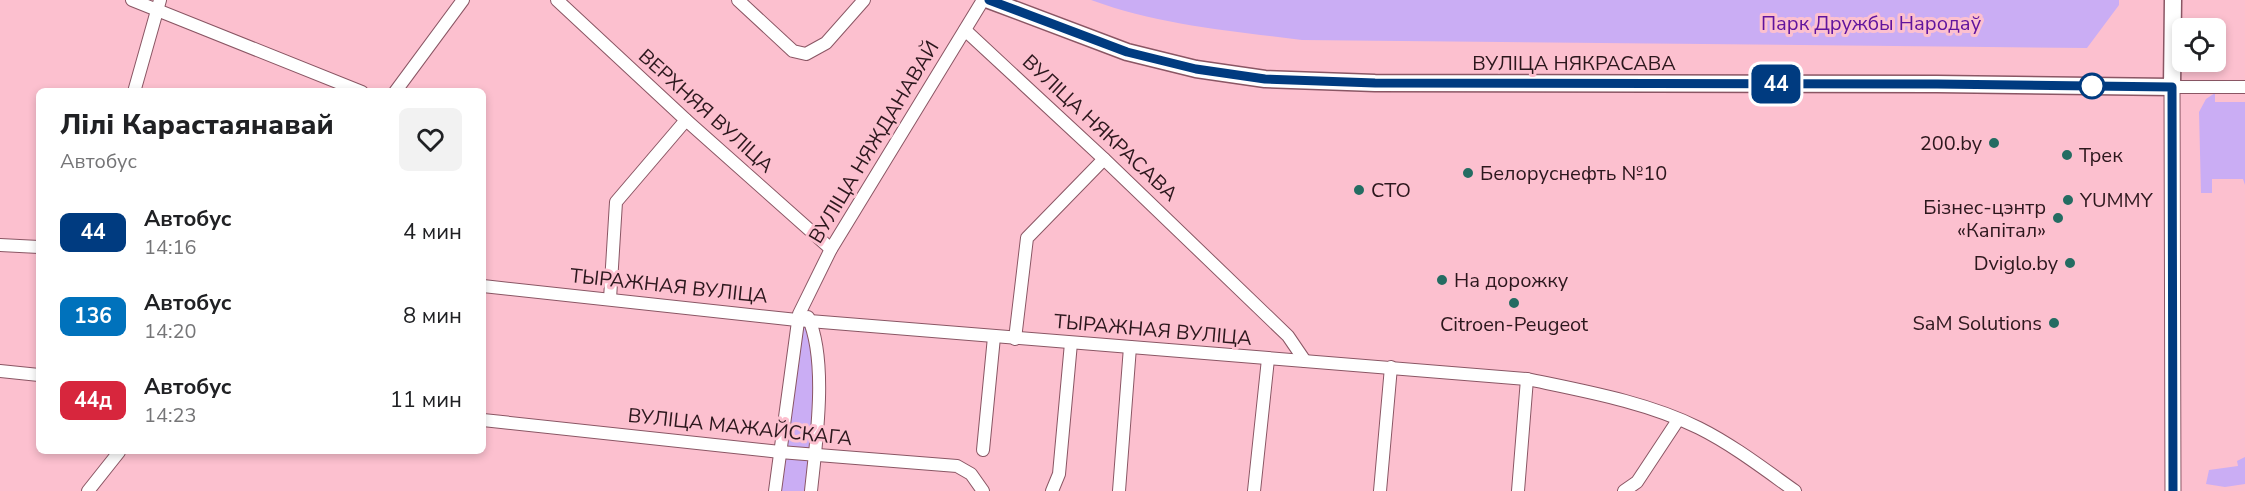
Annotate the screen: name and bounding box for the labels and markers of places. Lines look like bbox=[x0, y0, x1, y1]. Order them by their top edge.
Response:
unlabelled marker bbox=[2079, 73, 2105, 99]
place label: 200.by bbox=[1920, 130, 1983, 157]
marker: 200.by bbox=[1987, 136, 2001, 150]
place label: Трек bbox=[2079, 142, 2123, 169]
marker: Трек bbox=[2060, 148, 2074, 162]
place label: Белоруснефть №10 bbox=[1480, 160, 1667, 187]
marker: Белоруснефть №10 bbox=[1461, 166, 1475, 180]
place label: СТО bbox=[1371, 177, 1411, 204]
marker: СТО bbox=[1352, 183, 1366, 197]
place label: YUMMY bbox=[2079, 187, 2154, 214]
marker: YUMMY bbox=[2061, 193, 2075, 207]
place label: Бізнес-цэнтр «Капітал» bbox=[1923, 194, 2046, 244]
marker: Бізнес-цэнтр «Капітал» bbox=[2051, 211, 2065, 225]
place label: Dviglo.by bbox=[1974, 250, 2059, 277]
marker: Dviglo.by bbox=[2063, 256, 2077, 270]
place label: На дорожку bbox=[1454, 267, 1569, 294]
marker: На дорожку bbox=[1435, 273, 1449, 287]
marker: Citroen-Peugeot bbox=[1507, 296, 1521, 310]
place label: SaM Solutions bbox=[1913, 310, 2042, 337]
place label: Citroen-Peugeot bbox=[1440, 311, 1589, 338]
marker: SaM Solutions bbox=[2047, 316, 2061, 330]

